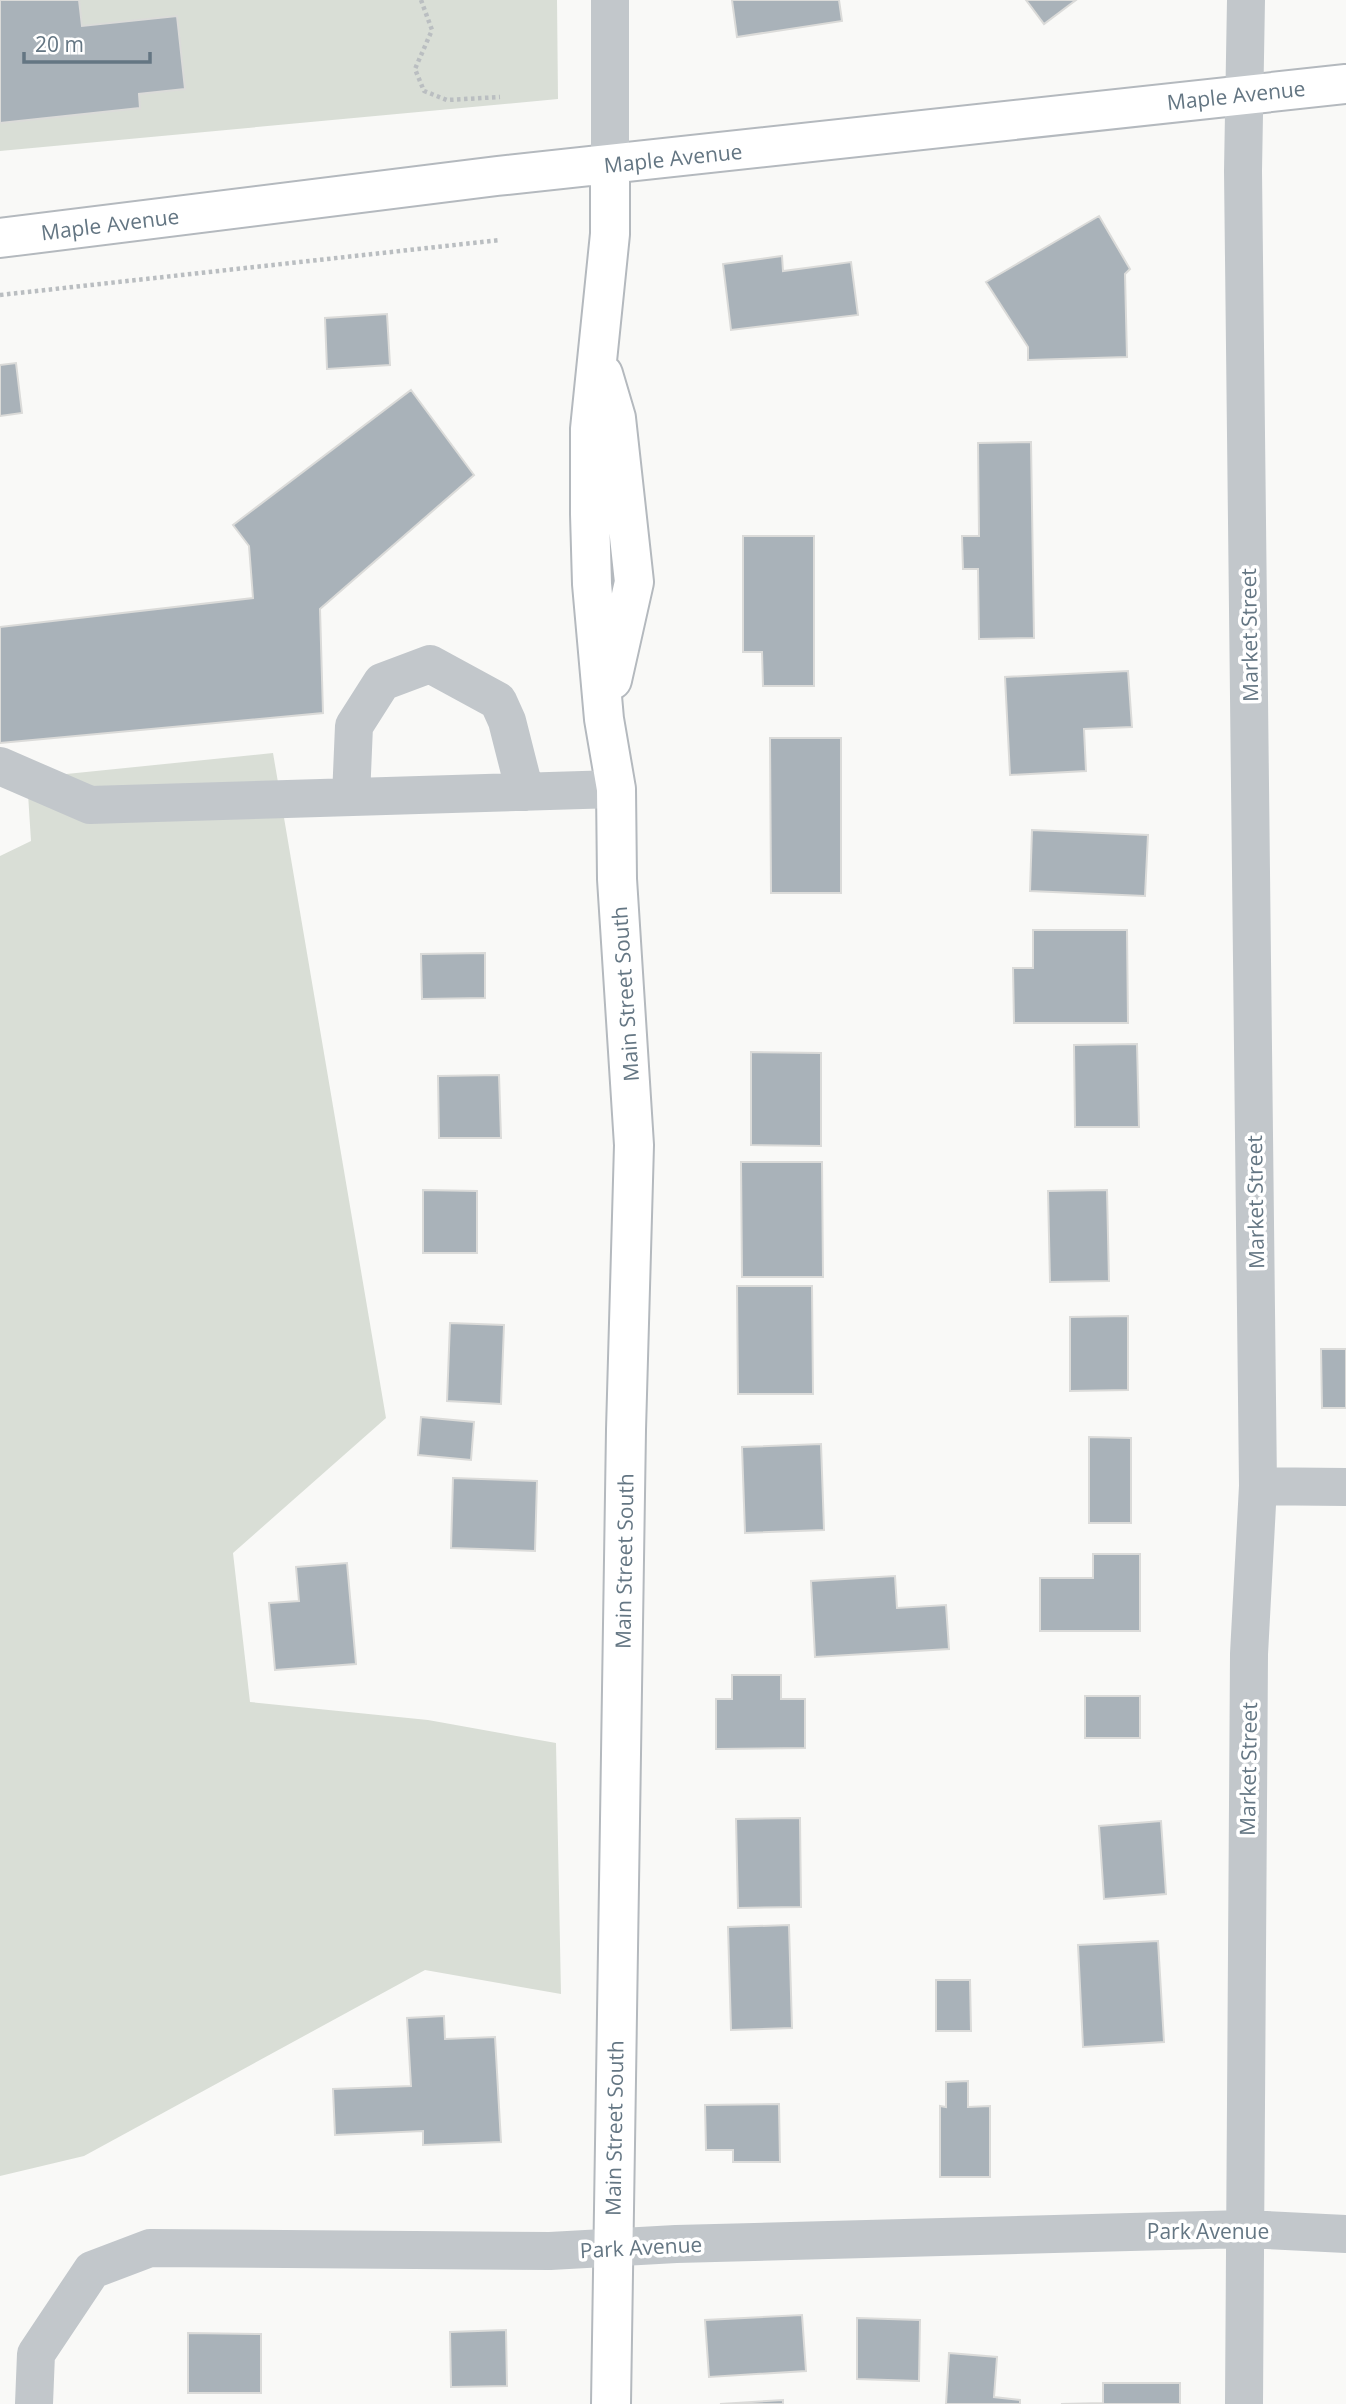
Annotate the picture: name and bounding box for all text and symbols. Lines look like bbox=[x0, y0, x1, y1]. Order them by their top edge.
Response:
scale bar bbox=[24, 21, 150, 65]
text: 20 m bbox=[35, 30, 84, 58]
street label: Maple Avenue bbox=[1165, 74, 1307, 116]
street label: Maple Avenue bbox=[602, 137, 744, 179]
street label: Maple Avenue bbox=[39, 202, 181, 246]
street label: Market Street bbox=[1234, 568, 1264, 702]
street label: Main Street South bbox=[605, 905, 645, 1083]
street label: Market Street bbox=[1240, 1135, 1270, 1269]
street label: Main Street South bbox=[608, 1473, 640, 1649]
street label: Market Street bbox=[1233, 1702, 1263, 1836]
street label: Main Street South bbox=[598, 2040, 630, 2216]
street label: Park Avenue bbox=[1147, 2217, 1269, 2245]
street label: Park Avenue bbox=[579, 2230, 703, 2264]

